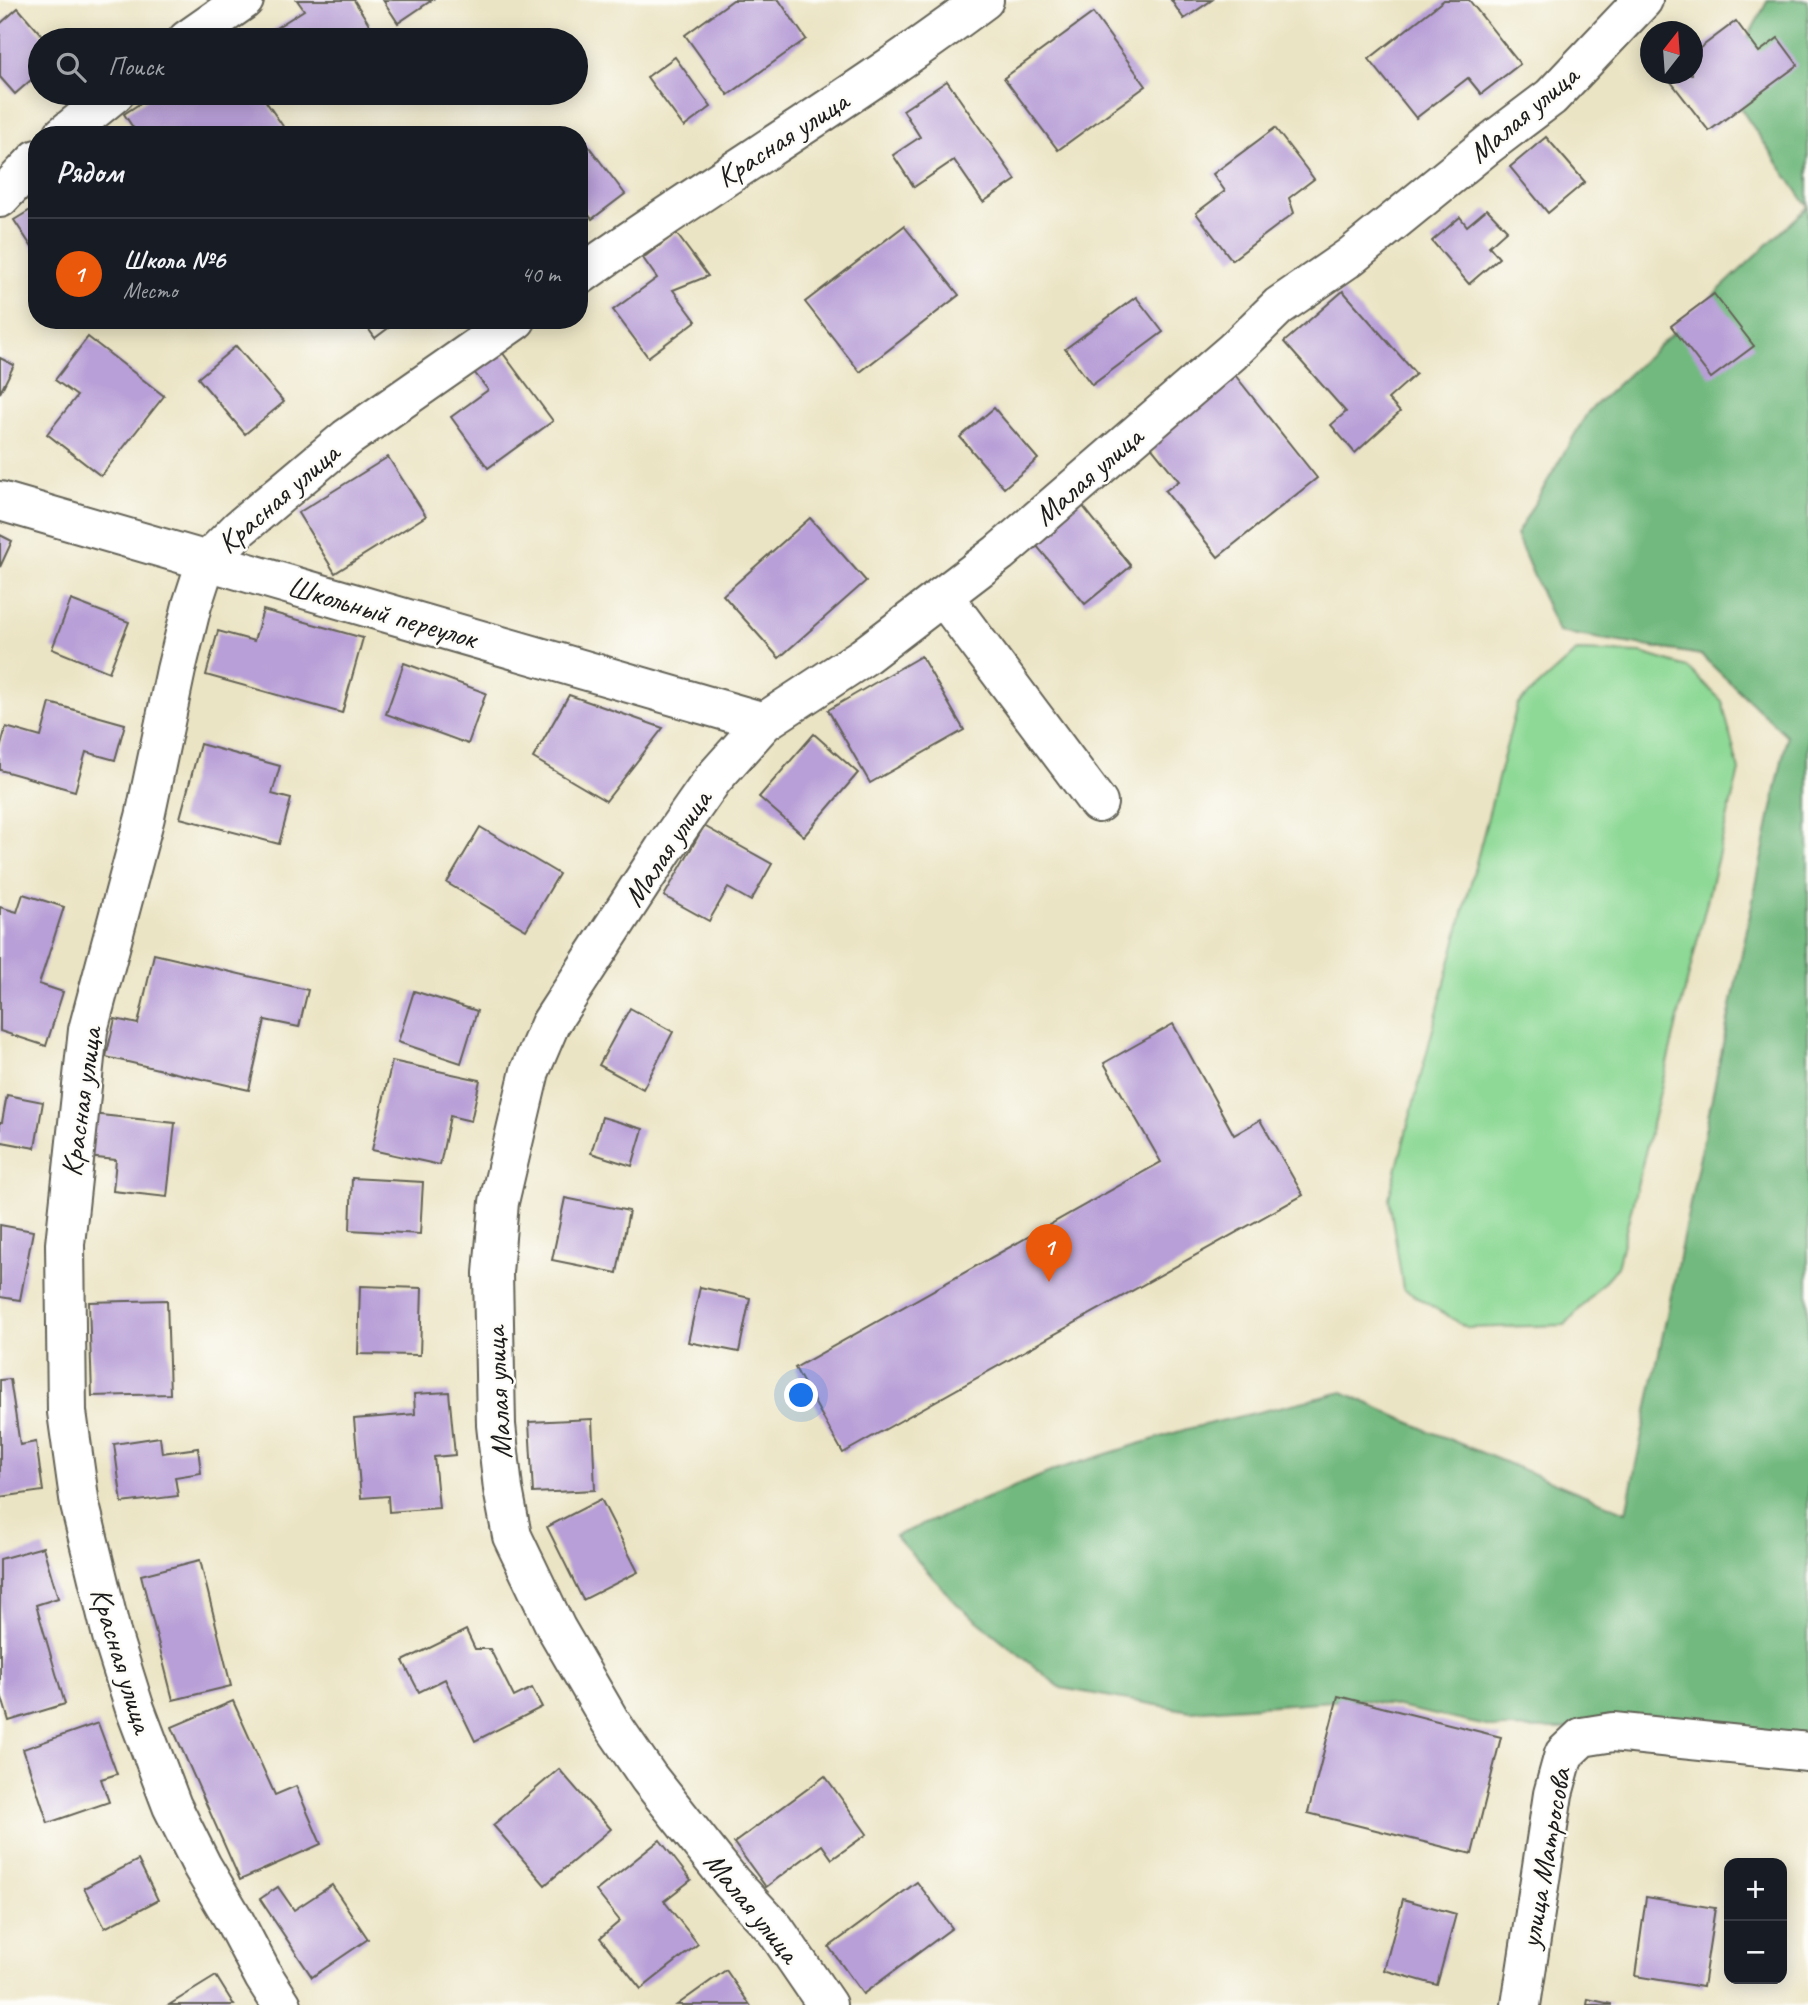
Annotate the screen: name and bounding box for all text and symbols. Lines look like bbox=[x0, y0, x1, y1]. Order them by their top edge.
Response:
north arrow bbox=[1640, 21, 1703, 84]
search box bbox=[28, 28, 588, 105]
icon: search bbox=[52, 48, 90, 86]
text: Поиск bbox=[108, 50, 163, 83]
street label: Малая улица bbox=[1460, 55, 1588, 171]
street label: Красная улица bbox=[709, 81, 857, 196]
text: Рядом bbox=[56, 153, 123, 191]
text: Школа №6 bbox=[123, 243, 225, 276]
text: 1 bbox=[74, 260, 84, 289]
text: 40 m bbox=[521, 260, 560, 289]
text: Место bbox=[123, 276, 177, 305]
street label: Малая улица bbox=[1026, 416, 1152, 534]
street label: Красная улица bbox=[209, 433, 349, 561]
street label: Школьный переулок bbox=[283, 567, 484, 658]
street label: Малая улица bbox=[614, 780, 721, 913]
street label: Красная улица bbox=[52, 1022, 111, 1179]
pin: 1 bbox=[1026, 1224, 1072, 1282]
street label: Малая улица bbox=[475, 1323, 520, 1460]
your location bbox=[784, 1378, 818, 1412]
street label: Красная улица bbox=[82, 1583, 163, 1740]
street label: улица Матросова bbox=[1510, 1763, 1580, 1953]
street label: Малая улица bbox=[696, 1844, 810, 1972]
map controls bbox=[1724, 1858, 1787, 1984]
button: + bbox=[1724, 1858, 1787, 1921]
button: − bbox=[1724, 1921, 1787, 1984]

